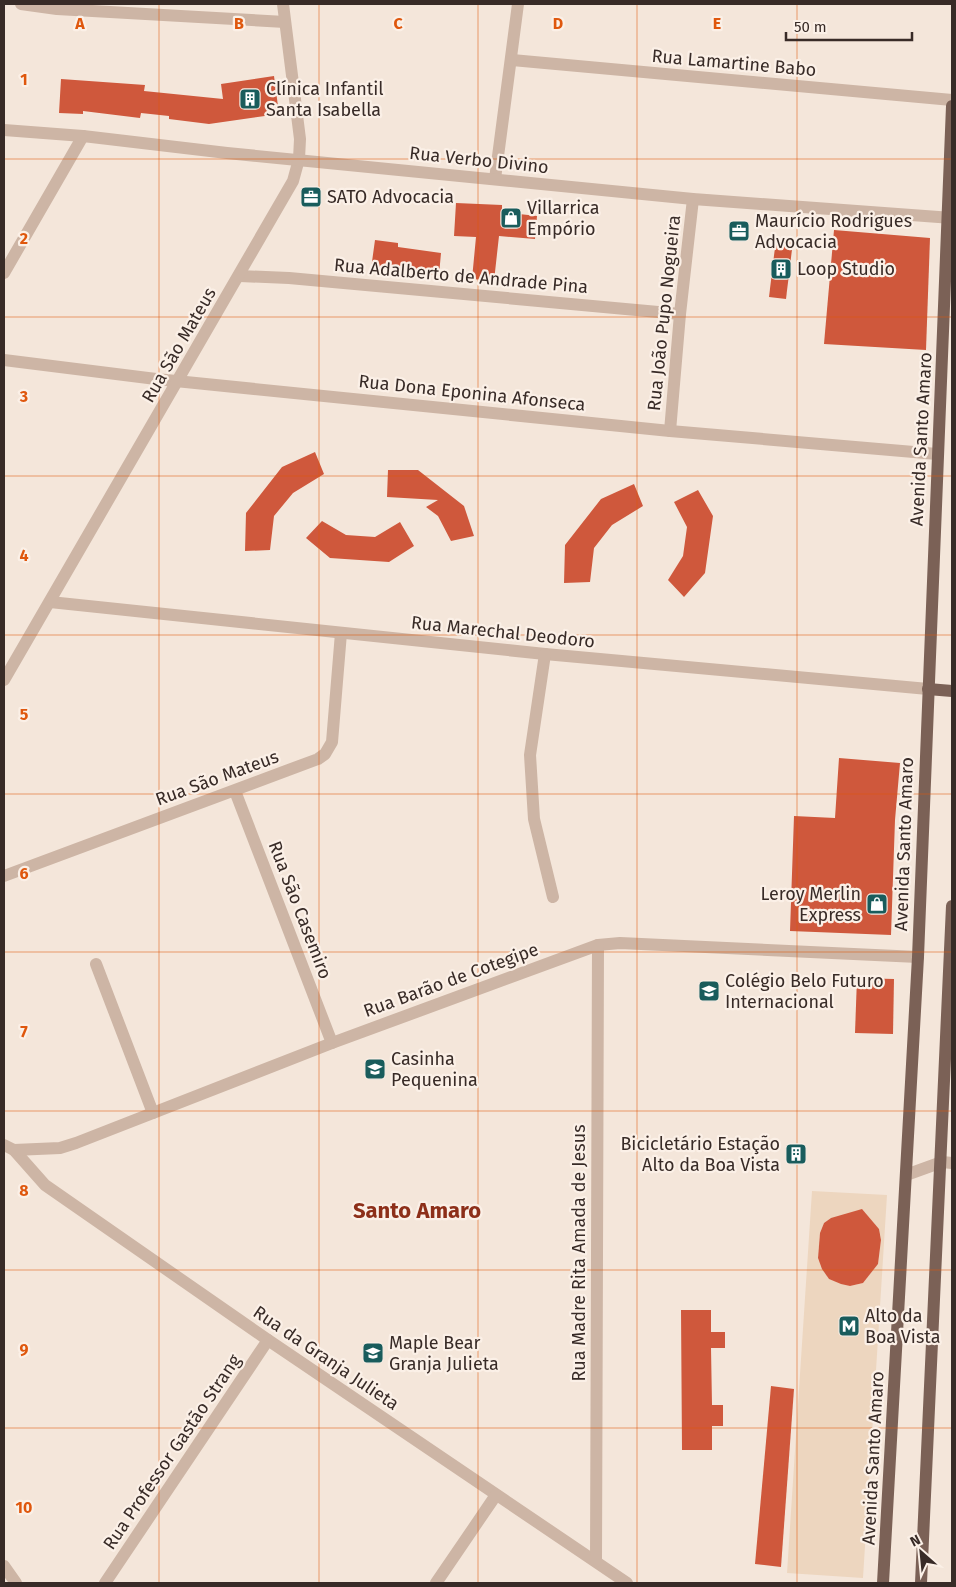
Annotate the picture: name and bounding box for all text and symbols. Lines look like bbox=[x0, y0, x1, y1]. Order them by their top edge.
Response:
scale bar bbox=[786, 10, 912, 42]
text: A bbox=[74, 14, 85, 33]
text: B bbox=[234, 14, 244, 33]
text: C bbox=[393, 14, 403, 33]
text: D bbox=[553, 14, 563, 33]
text: E bbox=[713, 14, 721, 33]
text: 50 m bbox=[794, 18, 827, 36]
street label: Rua Lamartine Babo bbox=[651, 45, 817, 81]
text: 1 bbox=[20, 70, 28, 89]
place label: Clínica Infantil Santa Isabella bbox=[266, 78, 384, 121]
building icon: Clínica Infantil Santa Isabella bbox=[238, 87, 262, 111]
street label: Rua Verbo Divino bbox=[408, 142, 550, 178]
office icon: SATO Advocacia bbox=[299, 185, 323, 209]
place label: SATO Advocacia bbox=[327, 186, 454, 208]
place label: Villarrica Empório bbox=[527, 197, 600, 240]
shop icon: Villarrica Empório bbox=[499, 206, 523, 230]
place label: Maurício Rodrigues Advocacia bbox=[755, 210, 912, 253]
street label: Rua João Pupo Nogueira bbox=[643, 214, 685, 412]
office icon: Maurício Rodrigues Advocacia bbox=[727, 219, 751, 243]
text: 2 bbox=[20, 229, 28, 248]
street label: Rua Adalberto de Andrade Pina bbox=[333, 254, 589, 298]
building icon: Loop Studio bbox=[769, 257, 793, 281]
place label: Loop Studio bbox=[797, 258, 895, 280]
street label: Rua São Mateus bbox=[137, 283, 221, 407]
street label: Avenida Santo Amaro bbox=[905, 352, 937, 526]
street label: Rua Dona Eponina Afonseca bbox=[357, 370, 587, 416]
text: 3 bbox=[19, 387, 28, 406]
text: 4 bbox=[19, 546, 29, 565]
street label: Rua Marechal Deodoro bbox=[410, 611, 596, 653]
text: 5 bbox=[20, 705, 29, 724]
street label: Rua São Mateus bbox=[152, 746, 282, 810]
street label: Avenida Santo Amaro bbox=[890, 757, 918, 931]
street label: Rua São Casemiro bbox=[264, 838, 336, 982]
text: 6 bbox=[19, 864, 29, 883]
place label: Leroy Merlin Express bbox=[761, 883, 861, 926]
shop icon: Leroy Merlin Express bbox=[865, 892, 889, 916]
street label: Rua Barão de Cotegipe bbox=[360, 938, 542, 1022]
place label: Colégio Belo Futuro Internacional bbox=[725, 970, 884, 1013]
school or university icon: Colégio Belo Futuro Internacional bbox=[697, 979, 721, 1003]
text: 7 bbox=[20, 1022, 28, 1041]
place label: Casinha Pequenina bbox=[391, 1048, 478, 1091]
school or university icon: Casinha Pequenina bbox=[363, 1057, 387, 1081]
street label: Rua Madre Rita Amada de Jesus bbox=[568, 1124, 590, 1382]
place label: Bicicletário Estação Alto da Boa Vista bbox=[620, 1133, 780, 1176]
building icon: Bicicletário Estação Alto da Boa Vista bbox=[784, 1142, 808, 1166]
text: 8 bbox=[19, 1181, 29, 1200]
district label: Santo Amaro bbox=[353, 1197, 481, 1224]
street label: Rua da Granja Julieta bbox=[249, 1301, 403, 1415]
place label: Alto da Boa Vista bbox=[865, 1305, 941, 1348]
metro station icon: Alto da Boa Vista bbox=[837, 1314, 861, 1338]
place label: Maple Bear Granja Julieta bbox=[389, 1332, 499, 1375]
text: 9 bbox=[20, 1340, 29, 1359]
school or university icon: Maple Bear Granja Julieta bbox=[361, 1341, 385, 1365]
street label: Rua Professor Gastão Strang bbox=[98, 1350, 246, 1554]
street label: Avenida Santo Amaro bbox=[857, 1371, 889, 1545]
text: 10 bbox=[16, 1498, 32, 1517]
north arrow bbox=[896, 1527, 946, 1577]
text: N bbox=[907, 1531, 923, 1551]

